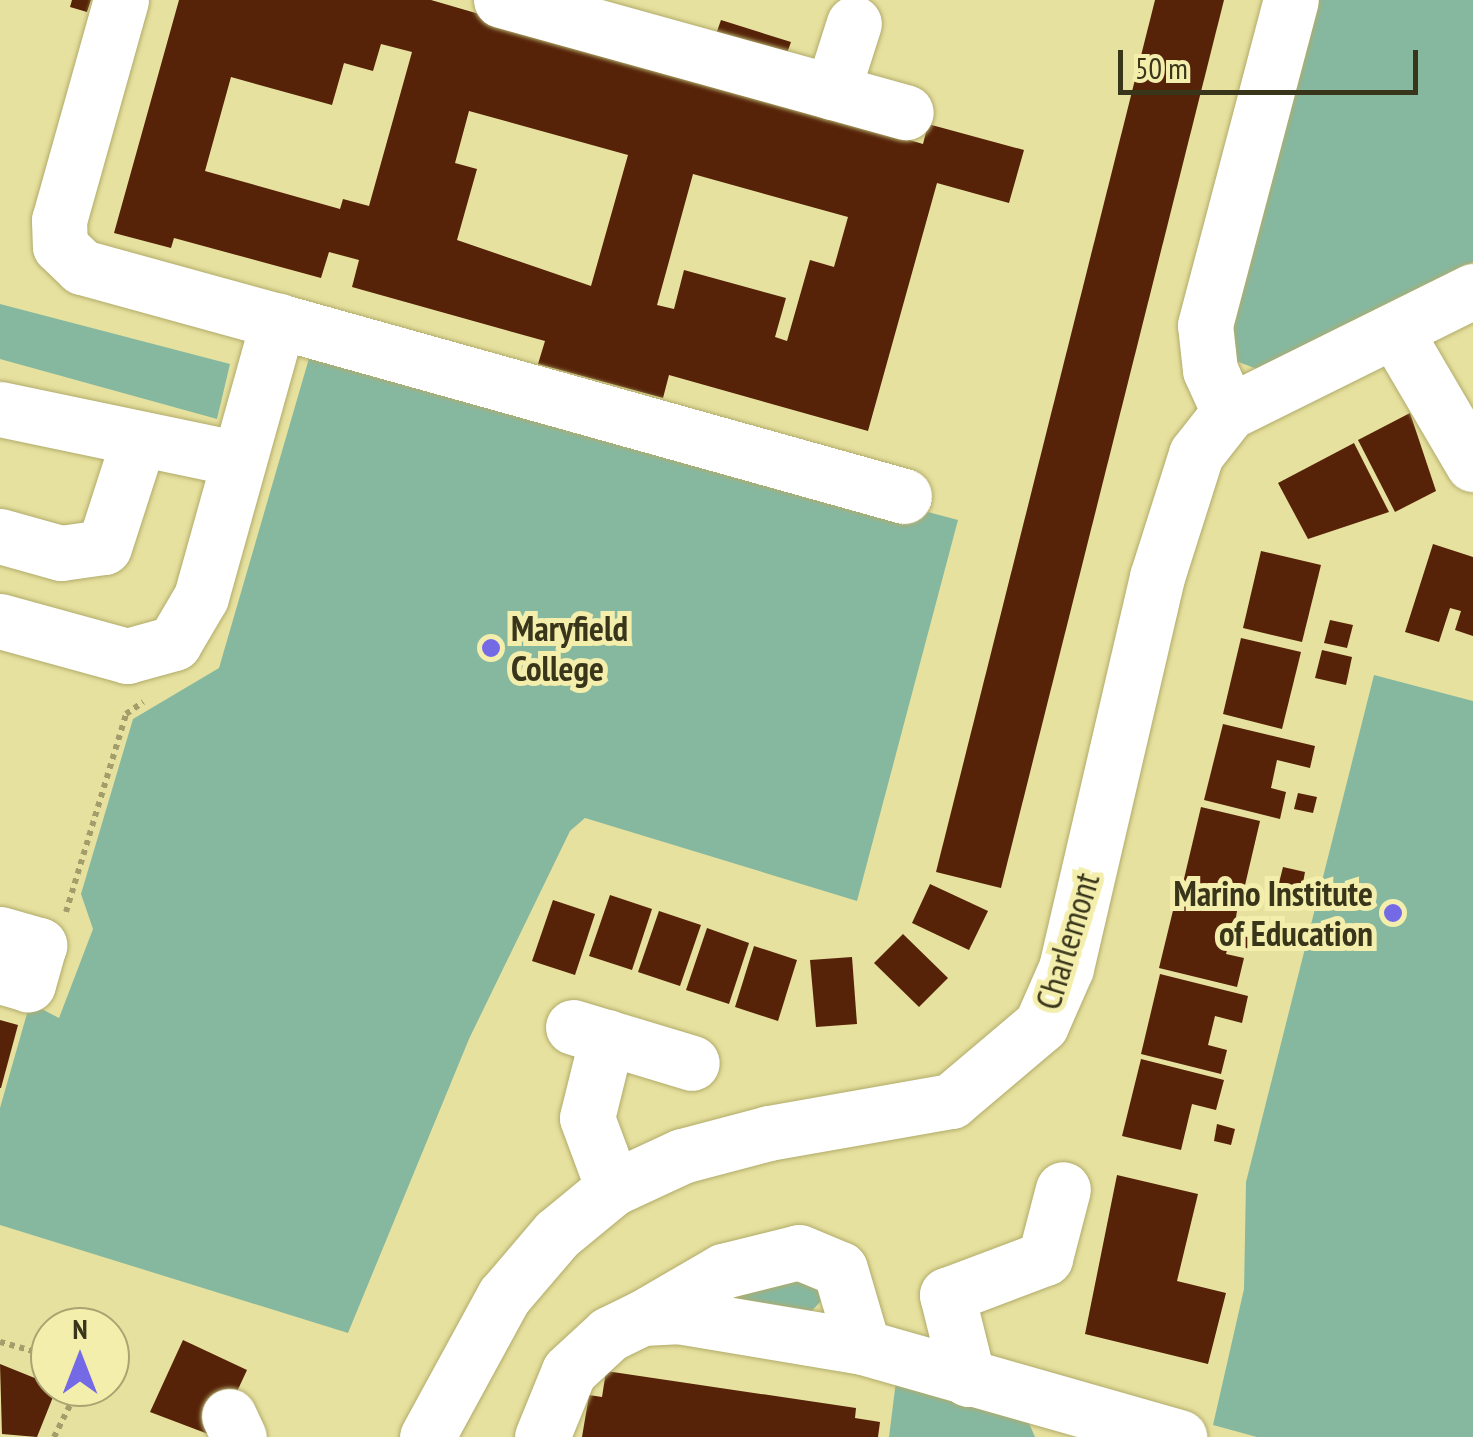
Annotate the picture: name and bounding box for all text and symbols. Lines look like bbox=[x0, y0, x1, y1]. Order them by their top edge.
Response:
scale bar bbox=[1123, 30, 1423, 92]
text: 50 m bbox=[1135, 48, 1188, 87]
place label: Maryfield College bbox=[511, 607, 628, 689]
marker: Maryfield College bbox=[480, 637, 502, 659]
street label: Charlemont bbox=[1026, 868, 1108, 1014]
place label: Marino Institute of Education bbox=[1173, 872, 1373, 954]
marker: Marino Institute of Education bbox=[1382, 902, 1404, 924]
north arrow bbox=[30, 1307, 130, 1407]
text: N bbox=[72, 1310, 88, 1347]

